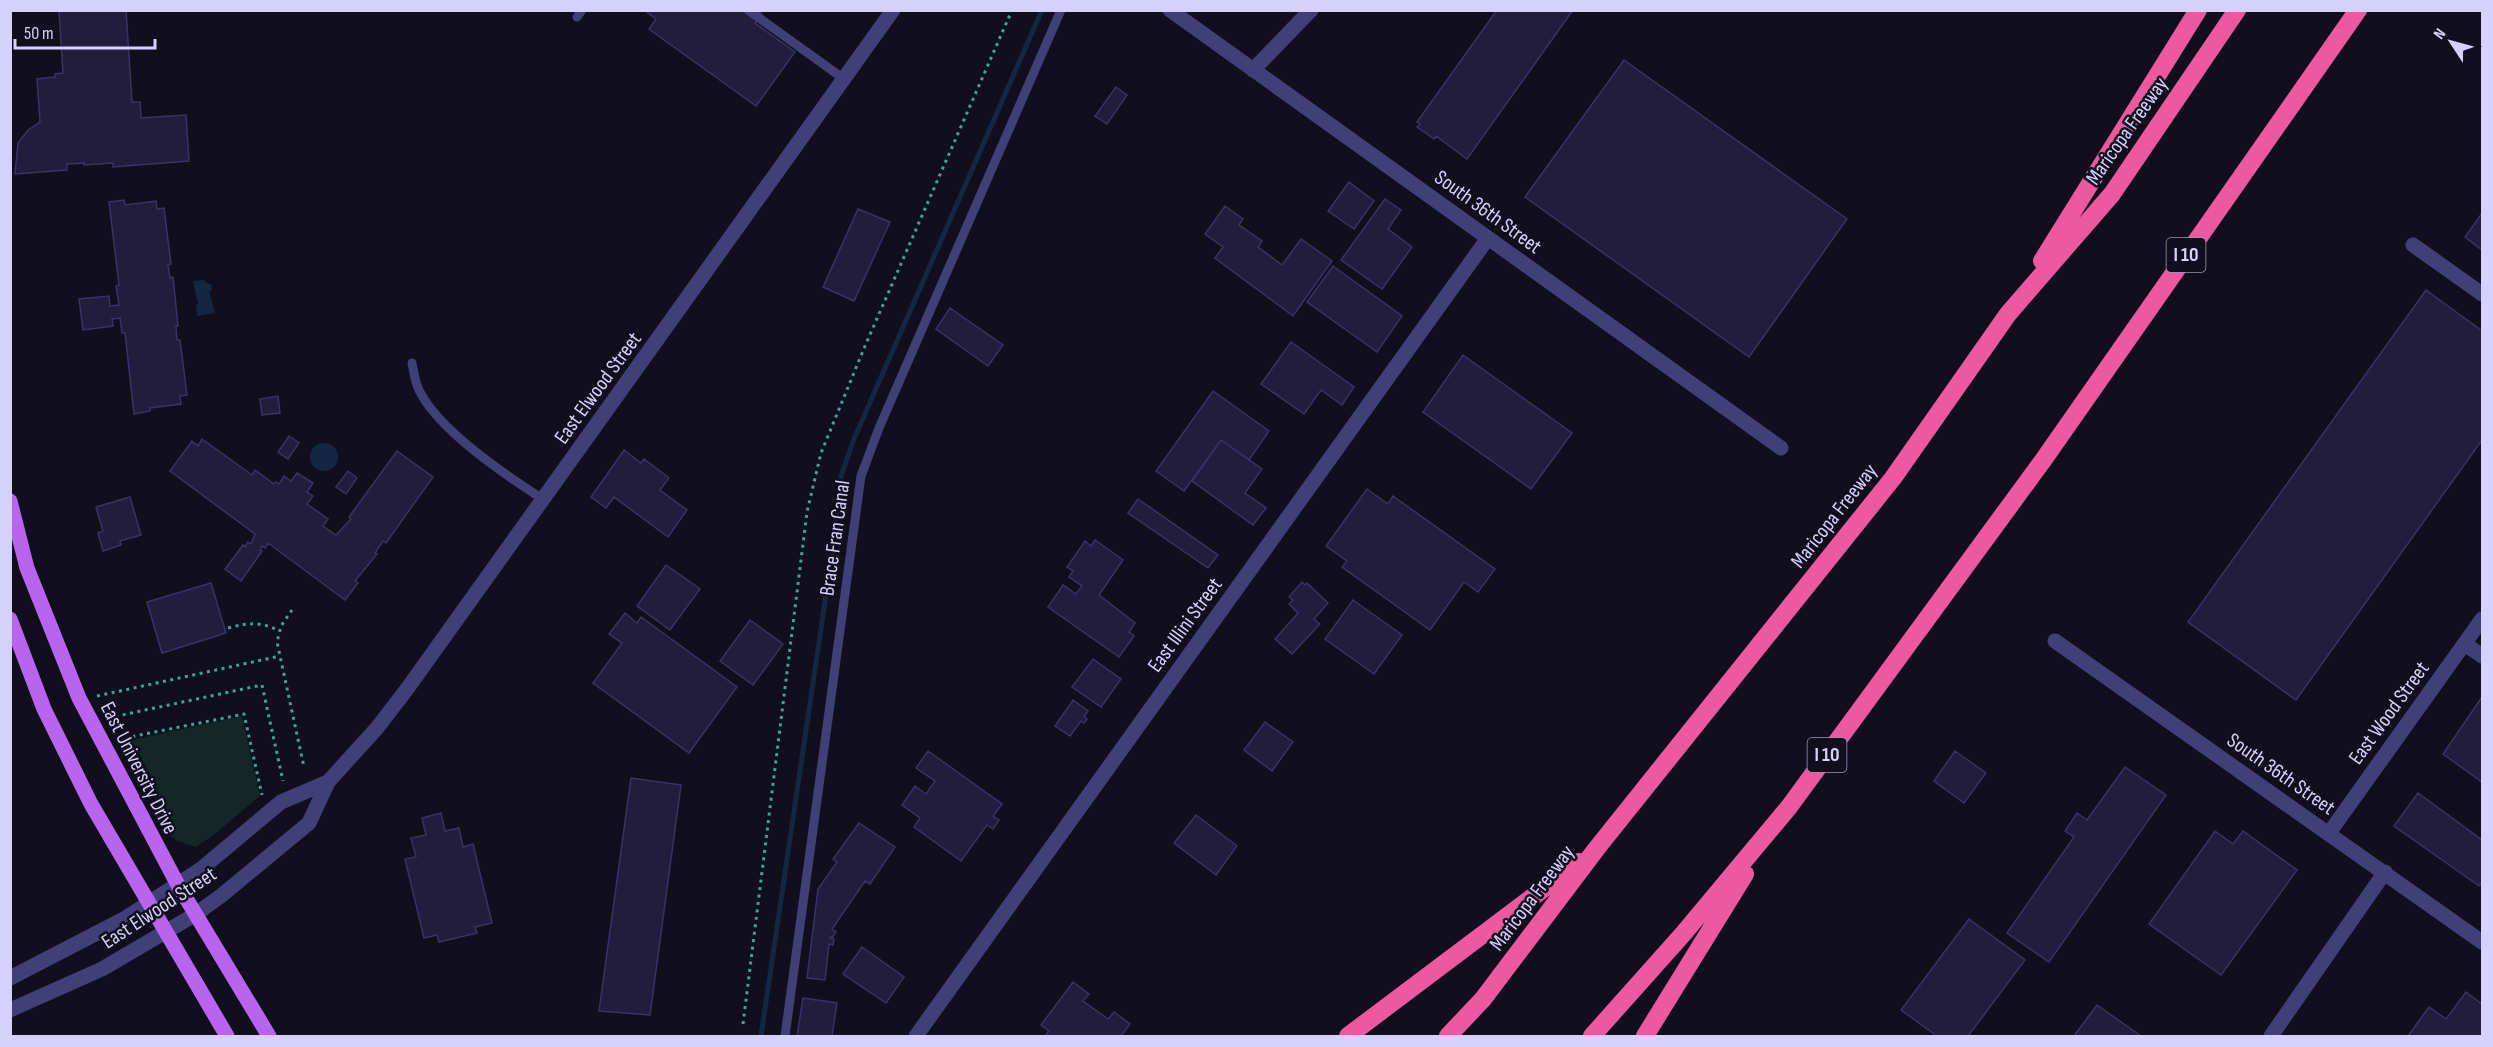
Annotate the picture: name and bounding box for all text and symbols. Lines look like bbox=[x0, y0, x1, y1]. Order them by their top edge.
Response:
scale bar bbox=[15, 12, 154, 50]
north arrow bbox=[2421, 12, 2481, 72]
text: 50 m bbox=[24, 23, 54, 44]
text: N bbox=[2430, 25, 2450, 43]
street label: Maricopa Freeway bbox=[2081, 72, 2173, 190]
street label: South 36th Street bbox=[1430, 165, 1546, 259]
road number: I 10 bbox=[2166, 238, 2206, 272]
street label: East Elwood Street bbox=[549, 327, 647, 449]
street label: Maricopa Freeway bbox=[1785, 459, 1883, 573]
street label: Brace Fran Canal bbox=[815, 479, 855, 597]
street label: East Illini Street bbox=[1142, 573, 1228, 677]
street label: East Wood Street bbox=[2343, 657, 2435, 769]
street label: East University Drive bbox=[95, 698, 183, 838]
street label: South 36th Street bbox=[2222, 728, 2340, 820]
road number: I 10 bbox=[1808, 738, 1846, 772]
street label: Maricopa Freeway bbox=[1484, 840, 1580, 956]
street label: East Elwood Street bbox=[97, 862, 221, 954]

